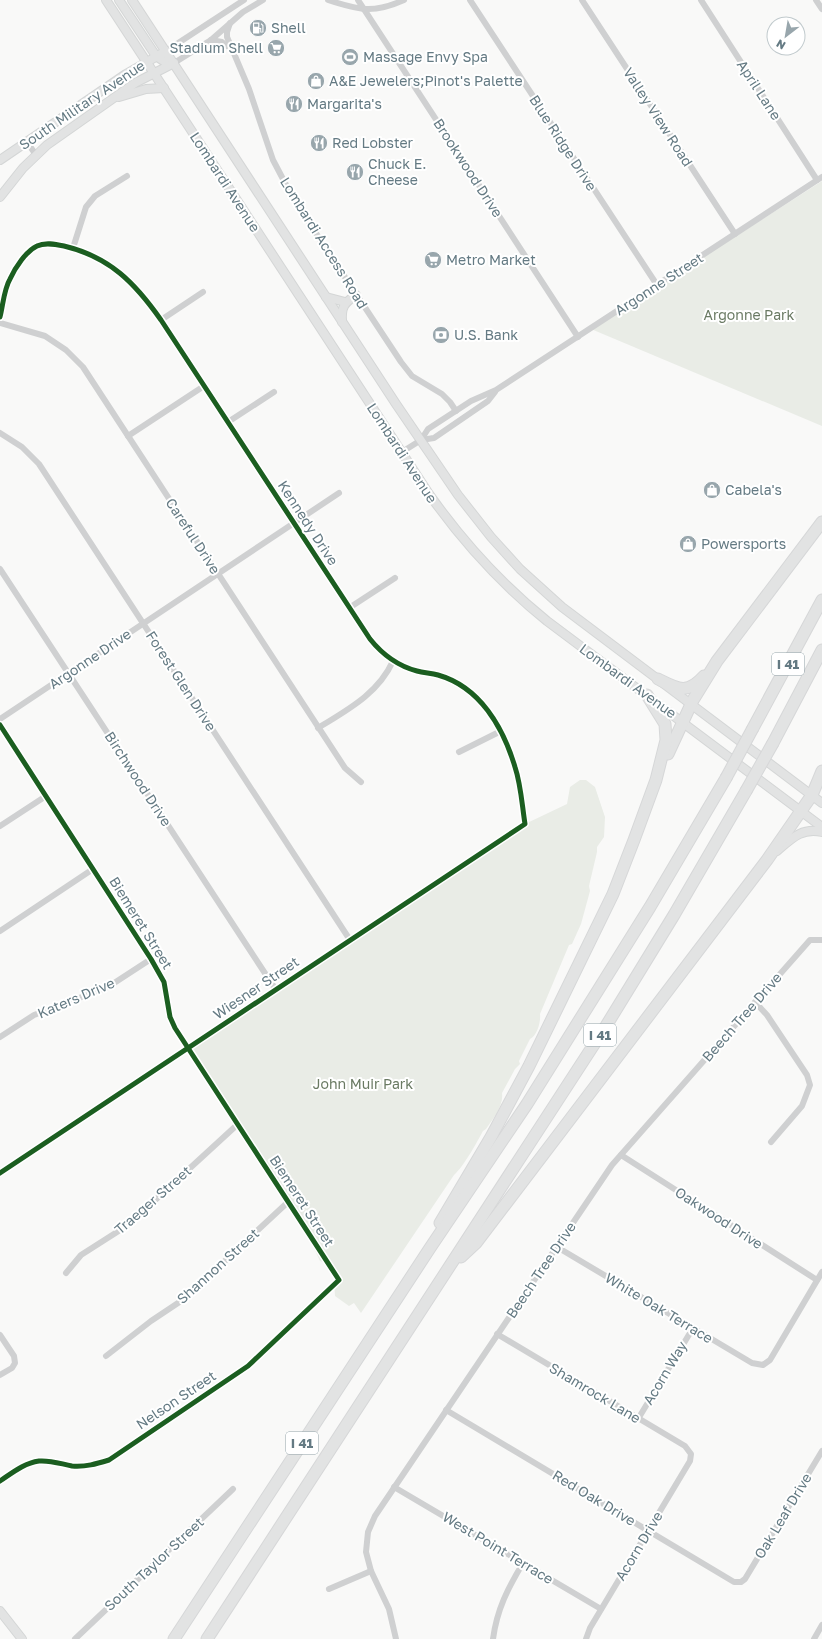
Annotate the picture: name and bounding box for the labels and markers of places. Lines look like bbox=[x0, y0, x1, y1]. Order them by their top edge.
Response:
fuel station icon: Shell bbox=[248, 18, 268, 38]
place label: Shell bbox=[271, 19, 306, 36]
supermarket icon: Stadium Shell bbox=[266, 38, 286, 58]
place label: Stadium Shell bbox=[169, 39, 263, 56]
sports icon: Massage Envy Spa bbox=[340, 47, 360, 67]
place label: Massage Envy Spa bbox=[363, 48, 488, 65]
shop icon: A&E Jewelers;Pinot's Palette bbox=[306, 71, 326, 91]
place label: A&E Jewelers;Pinot's Palette bbox=[329, 72, 523, 89]
restaurant icon: Margarita's bbox=[284, 94, 304, 114]
place label: Margarita's bbox=[307, 95, 382, 112]
restaurant icon: Red Lobster bbox=[309, 133, 329, 153]
place label: Red Lobster bbox=[332, 134, 414, 151]
place label: Chuck E. Cheese bbox=[368, 155, 426, 188]
restaurant icon: Chuck E. Cheese bbox=[345, 162, 365, 182]
supermarket icon: Metro Market bbox=[423, 250, 443, 270]
place label: Metro Market bbox=[446, 251, 536, 268]
bank icon: U.S. Bank bbox=[431, 325, 451, 345]
place label: U.S. Bank bbox=[454, 326, 518, 343]
shop icon: Cabela's bbox=[702, 480, 722, 500]
place label: Cabela's bbox=[725, 481, 782, 498]
shop icon: Powersports bbox=[678, 534, 698, 554]
place label: Powersports bbox=[701, 535, 786, 552]

